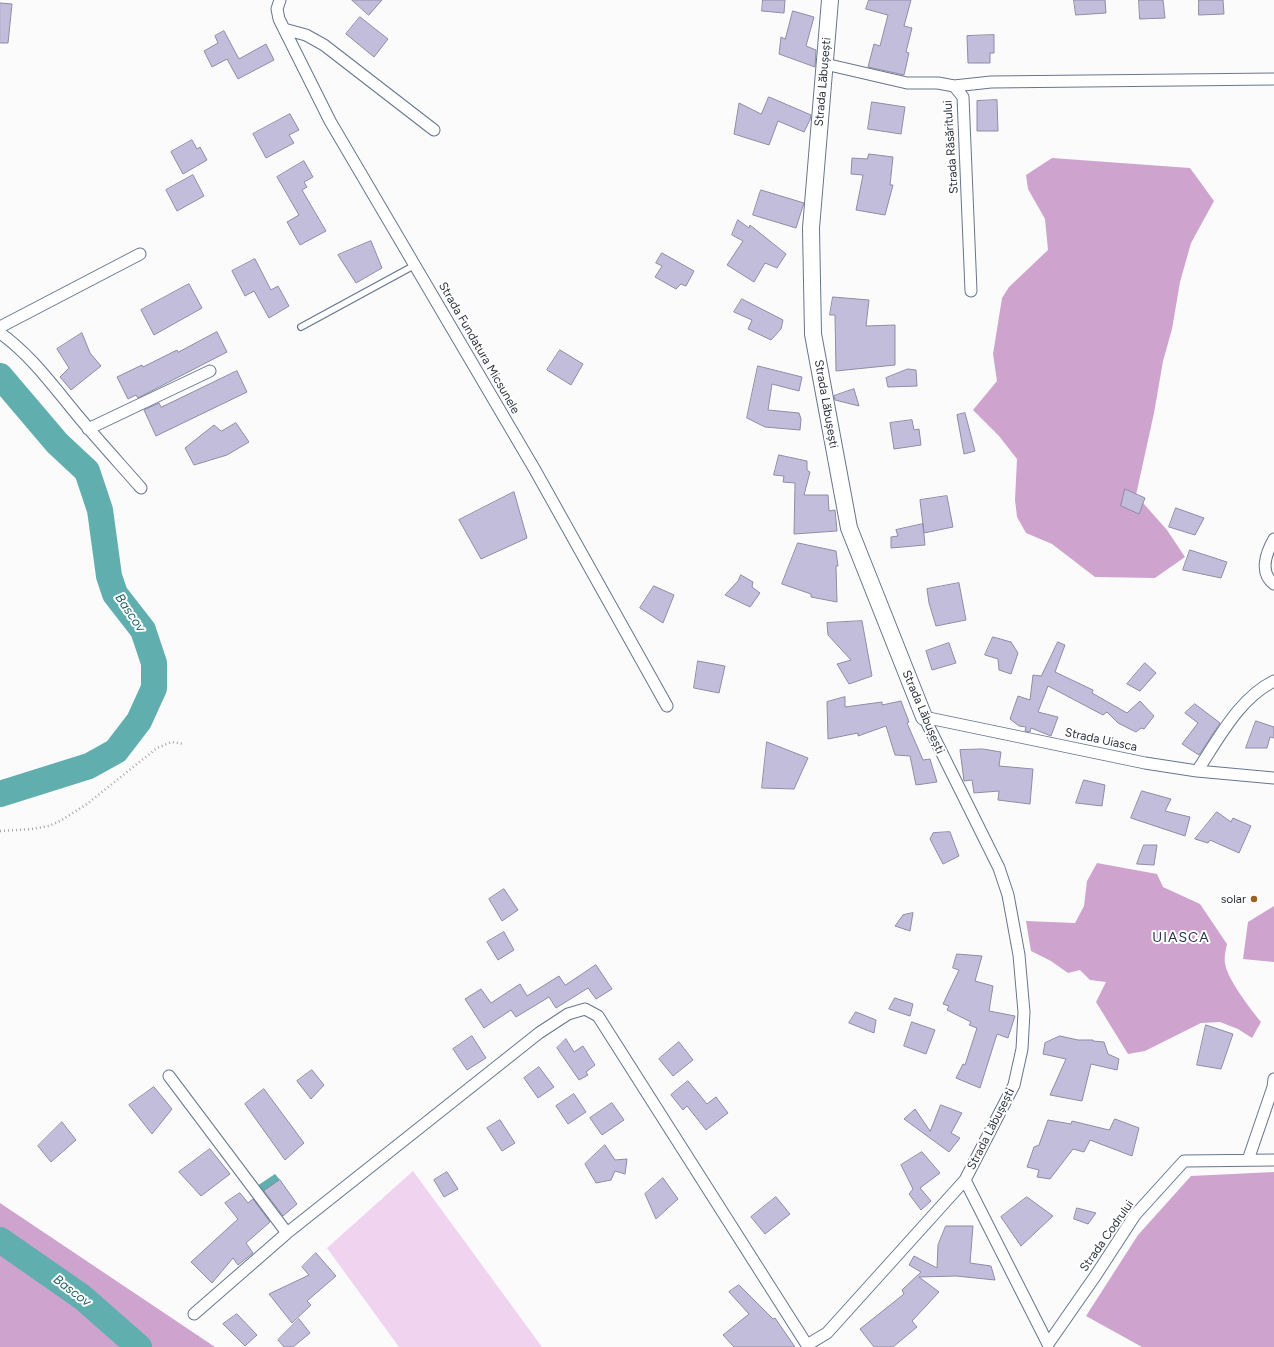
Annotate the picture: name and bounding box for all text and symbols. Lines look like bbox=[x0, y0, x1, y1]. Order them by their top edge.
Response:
street label: Strada Lăbușești bbox=[812, 37, 834, 127]
street label: Strada Răsăritului bbox=[941, 100, 961, 194]
street label: Strada Fundatura Micsunele bbox=[435, 280, 523, 416]
street label: Strada Lăbușești bbox=[811, 359, 841, 449]
water label: Bascov bbox=[112, 591, 148, 635]
street label: Strada Lăbușești bbox=[899, 668, 947, 756]
street label: Strada Uiasca bbox=[1063, 725, 1139, 755]
place label: solar bbox=[1221, 892, 1246, 906]
marker: solar bbox=[1249, 894, 1259, 904]
district label: UIASCA bbox=[1152, 930, 1210, 946]
street label: Strada Lăbușești bbox=[964, 1086, 1018, 1172]
street label: Strada Codrului bbox=[1077, 1198, 1137, 1274]
water label: Bascov bbox=[50, 1272, 94, 1310]

